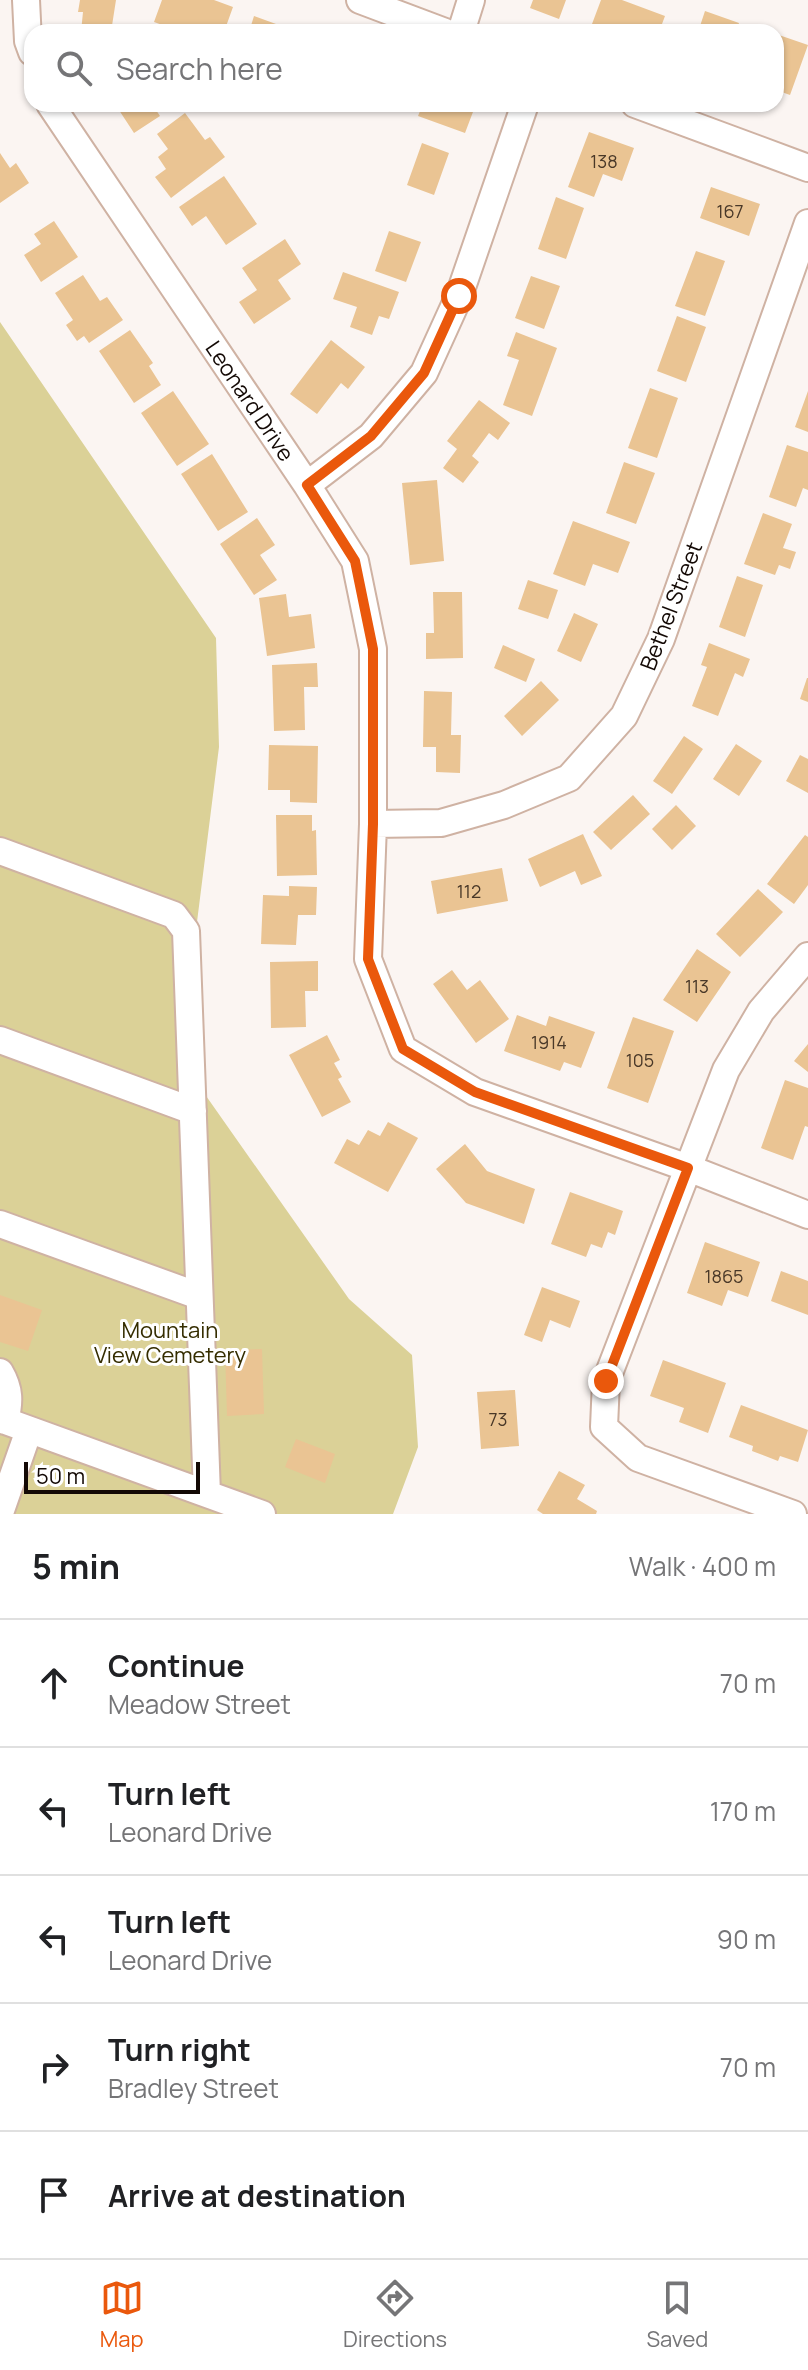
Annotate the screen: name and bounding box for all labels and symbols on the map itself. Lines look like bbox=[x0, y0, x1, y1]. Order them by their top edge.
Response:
house number: 138 bbox=[590, 149, 618, 173]
house number: 167 bbox=[716, 199, 744, 223]
route start bbox=[441, 278, 477, 314]
street label: Leonard Drive bbox=[199, 335, 301, 467]
street label: Bethel Street bbox=[633, 537, 709, 675]
house number: 112 bbox=[457, 879, 481, 903]
house number: 113 bbox=[685, 974, 709, 998]
house number: 1914 bbox=[531, 1030, 567, 1054]
house number: 105 bbox=[626, 1048, 654, 1072]
house number: 1865 bbox=[704, 1264, 744, 1288]
park label: Mountain View Cemetery bbox=[94, 1315, 246, 1370]
route end bbox=[588, 1363, 624, 1399]
house number: 73 bbox=[489, 1407, 508, 1431]
scale bar bbox=[24, 1458, 200, 1494]

